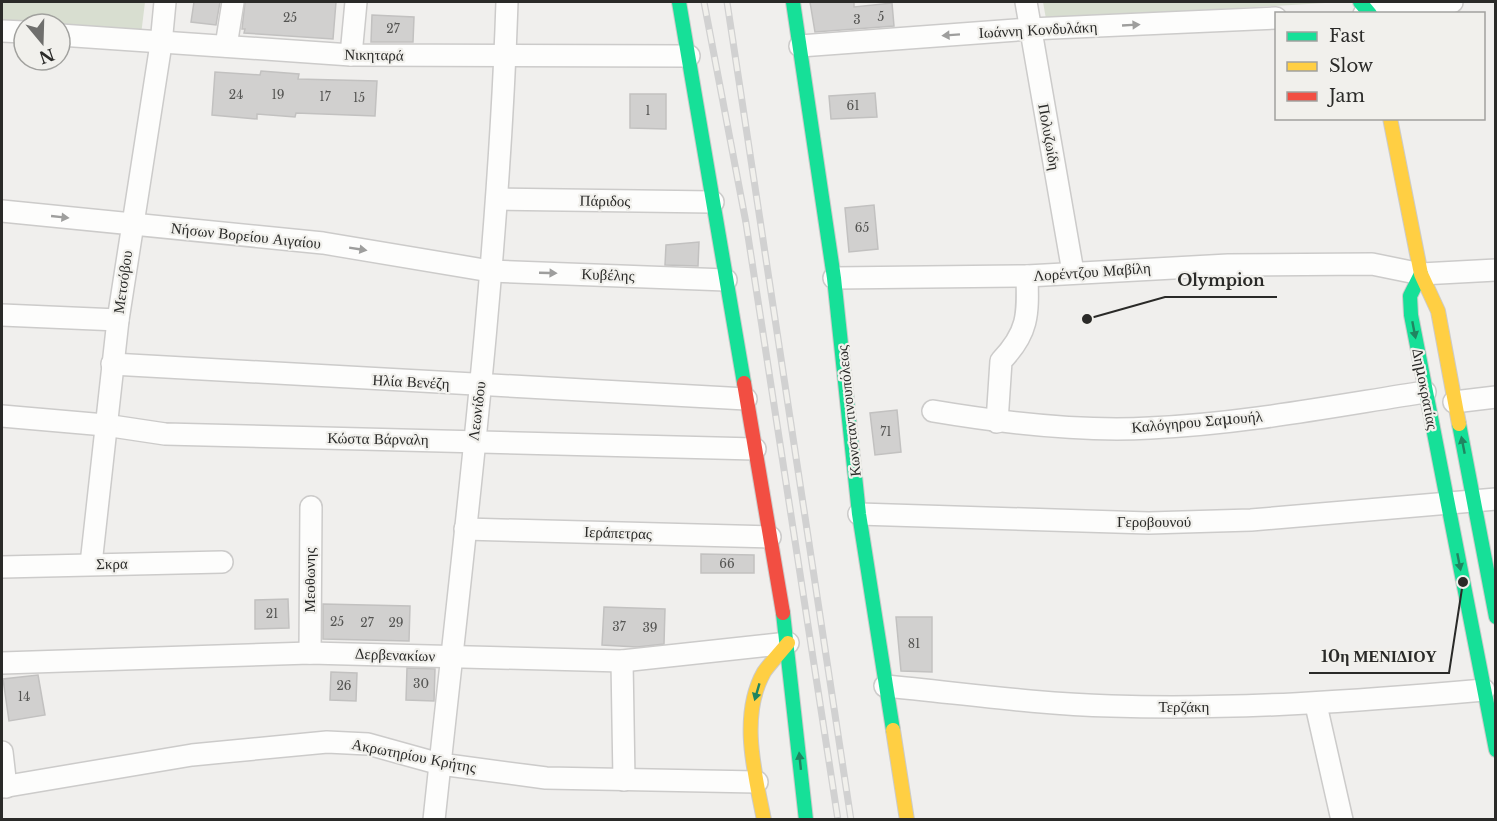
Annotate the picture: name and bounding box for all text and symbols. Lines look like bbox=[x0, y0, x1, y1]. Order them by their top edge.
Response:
house number: 5 bbox=[878, 9, 885, 24]
house number: 25 bbox=[283, 10, 297, 25]
north arrow bbox=[12, 12, 72, 72]
house number: 3 bbox=[853, 12, 861, 27]
legend bbox=[1275, 12, 1485, 120]
street label: Ιωάννη Κονδυλάκη bbox=[978, 17, 1098, 42]
one-way arrow bbox=[1121, 20, 1140, 29]
house number: 27 bbox=[386, 21, 401, 36]
text: Fast bbox=[1329, 25, 1366, 47]
one-way arrow bbox=[942, 30, 961, 40]
text: N bbox=[37, 44, 57, 68]
street label: Νικηταρά bbox=[344, 44, 404, 65]
text: Slow bbox=[1329, 55, 1374, 77]
text: Jam bbox=[1327, 85, 1365, 107]
house number: 24 bbox=[229, 87, 243, 102]
house number: 19 bbox=[271, 87, 285, 102]
house number: 17 bbox=[319, 89, 332, 104]
house number: 15 bbox=[353, 90, 365, 105]
house number: 61 bbox=[846, 98, 860, 113]
street label: Πολυζωίδη bbox=[1034, 102, 1065, 172]
house number: 1 bbox=[645, 103, 651, 118]
street label: Πάριδος bbox=[579, 191, 631, 210]
one-way arrow bbox=[50, 212, 69, 221]
street label: Νήσων Βορείου Αιγαίου bbox=[170, 218, 322, 253]
house number: 65 bbox=[855, 220, 869, 235]
one-way arrow bbox=[349, 245, 368, 254]
street label: Μετσόβου bbox=[109, 249, 136, 315]
street label: Λορέντζου Μαβίλη bbox=[1033, 258, 1151, 285]
callout: Olympion bbox=[1165, 263, 1277, 297]
street label: Κυβέλης bbox=[581, 264, 635, 285]
one-way arrow bbox=[539, 269, 558, 278]
text: Olympion bbox=[1177, 270, 1265, 290]
one-way arrow bbox=[1409, 321, 1418, 340]
street label: Κωνσταντινουπόλεως bbox=[832, 344, 865, 478]
street label: Δημοκρατίας bbox=[1408, 347, 1443, 431]
street label: Ηλία Βενέζη bbox=[372, 370, 450, 393]
street label: Λεωνίδου bbox=[463, 380, 490, 442]
street label: Καλόγηρου Σαμουήλ bbox=[1131, 406, 1264, 437]
house number: 71 bbox=[880, 424, 892, 439]
street label: Κώστα Βάρναλη bbox=[327, 428, 429, 449]
one-way arrow bbox=[1458, 435, 1467, 454]
street label: Γεροβουνού bbox=[1117, 512, 1191, 531]
street label: Ιεράπετρας bbox=[584, 522, 652, 543]
street label: Μεοθωνης bbox=[300, 548, 319, 612]
one-way arrow bbox=[1455, 552, 1464, 571]
street label: Σκρα bbox=[96, 554, 128, 573]
house number: 66 bbox=[719, 556, 735, 571]
house number: 21 bbox=[266, 606, 278, 621]
house number: 25 bbox=[330, 614, 344, 629]
house number: 27 bbox=[360, 615, 375, 630]
house number: 29 bbox=[388, 615, 404, 630]
house number: 37 bbox=[612, 619, 627, 634]
house number: 39 bbox=[642, 620, 658, 635]
house number: 81 bbox=[908, 636, 920, 651]
callout: 10η ΜΕΝΙΔΙΟΥ bbox=[1309, 639, 1449, 673]
street label: Δερβενακίων bbox=[355, 644, 436, 665]
text: 10η ΜΕΝΙΔΙΟΥ bbox=[1321, 646, 1437, 666]
house number: 30 bbox=[413, 676, 429, 691]
house number: 26 bbox=[336, 678, 352, 693]
one-way arrow bbox=[752, 683, 761, 701]
house number: 14 bbox=[18, 689, 30, 704]
street label: Τερζάκη bbox=[1159, 697, 1210, 716]
street label: Ακρωτηρίου Κρήτης bbox=[350, 734, 478, 777]
one-way arrow bbox=[795, 752, 805, 771]

